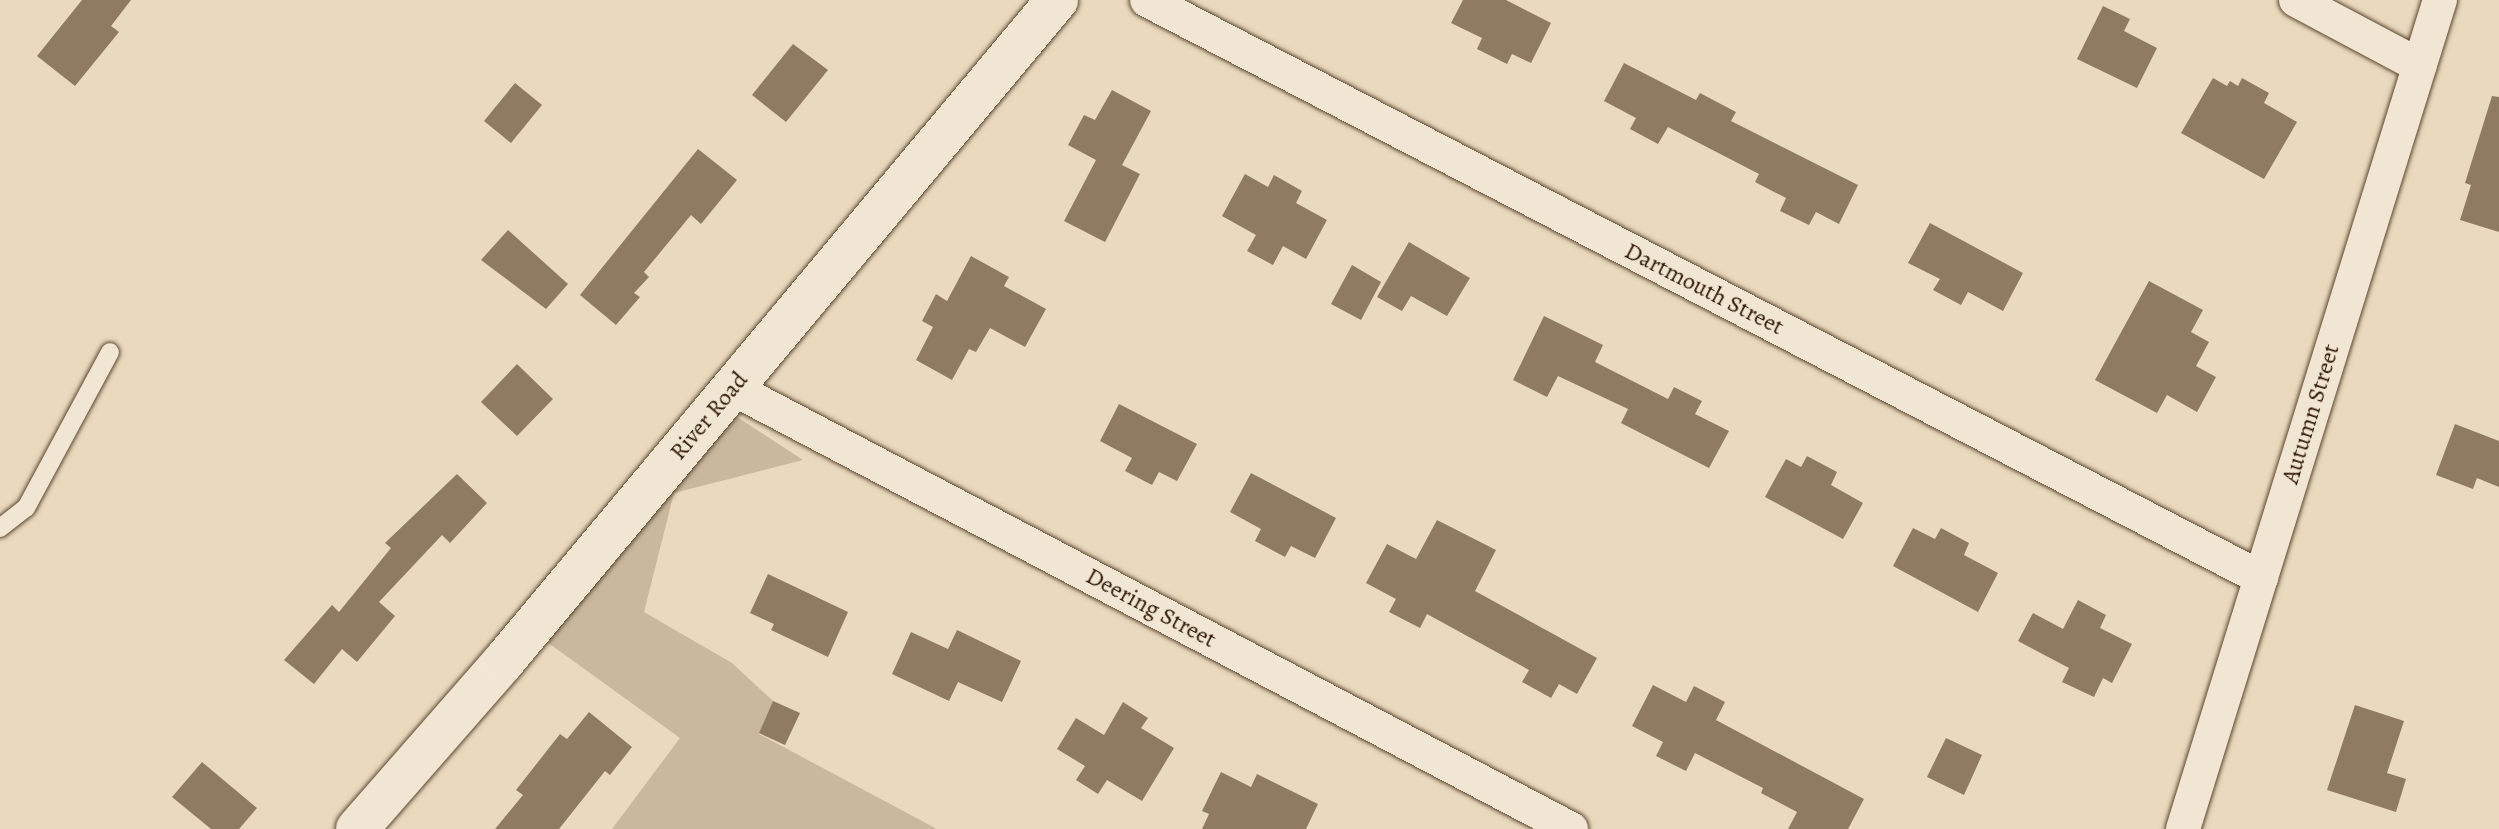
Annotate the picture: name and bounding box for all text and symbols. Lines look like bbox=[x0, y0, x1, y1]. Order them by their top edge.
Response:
street label: Dartmouth Street bbox=[1620, 237, 1788, 341]
street label: Autumn Street bbox=[2276, 341, 2346, 487]
street label: River Road bbox=[664, 366, 754, 466]
street label: Deering Street bbox=[1081, 562, 1221, 654]

